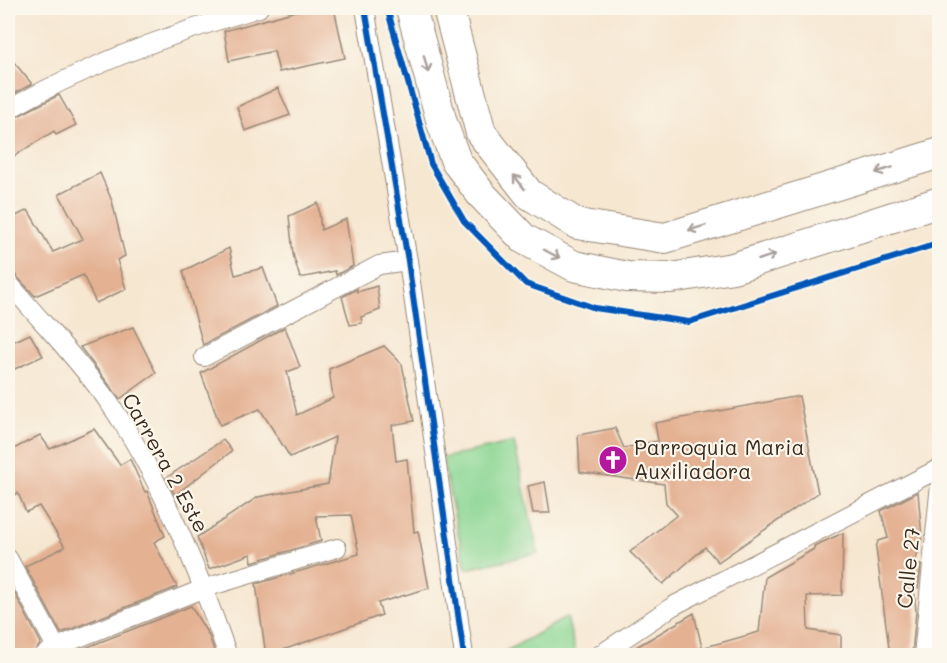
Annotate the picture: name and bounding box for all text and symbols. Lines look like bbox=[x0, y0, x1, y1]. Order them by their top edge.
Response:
one-way arrow bbox=[421, 54, 432, 73]
one-way arrow bbox=[875, 166, 894, 177]
one-way arrow bbox=[513, 174, 526, 190]
one-way arrow bbox=[688, 223, 707, 234]
one-way arrow bbox=[542, 249, 560, 260]
one-way arrow bbox=[757, 251, 776, 262]
street label: Carrera 2 Este bbox=[117, 388, 216, 537]
place label: Parroquia Maria Auxiliadora bbox=[634, 433, 805, 484]
church icon: Parroquia Maria Auxiliadora bbox=[597, 444, 629, 476]
street label: Calle 27 bbox=[890, 526, 925, 610]

